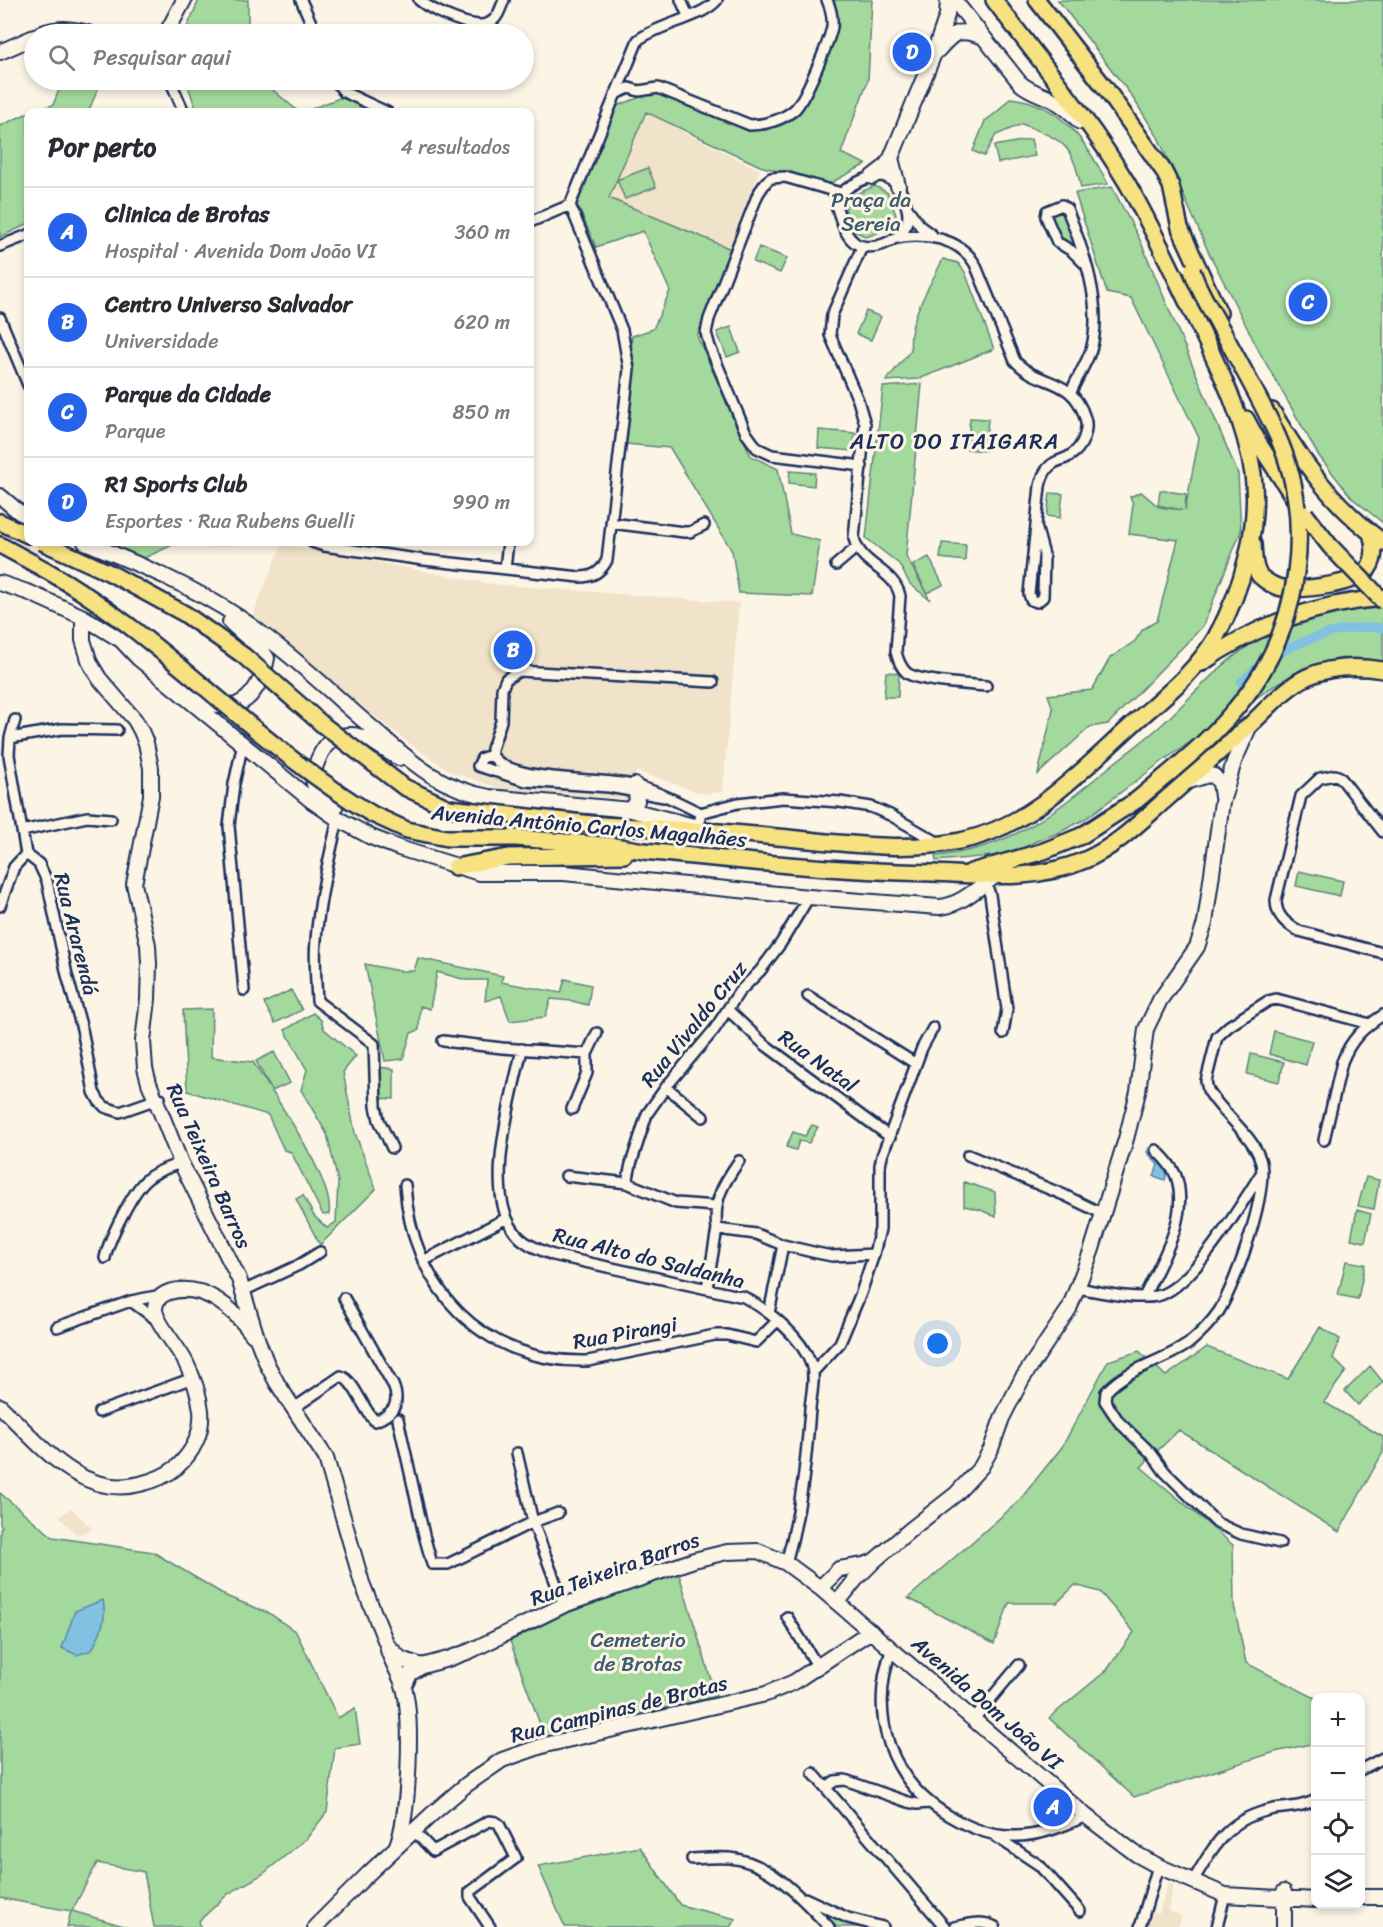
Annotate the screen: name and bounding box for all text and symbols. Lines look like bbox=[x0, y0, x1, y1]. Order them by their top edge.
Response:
search box bbox=[24, 24, 534, 90]
pin: D bbox=[892, 29, 932, 74]
text: Pesquisar aqui bbox=[93, 38, 231, 77]
icon: search bbox=[45, 41, 78, 74]
text: Por perto bbox=[48, 124, 156, 170]
text: 4 resultados bbox=[401, 130, 510, 165]
park label: Praça da Sereia bbox=[831, 181, 911, 243]
text: Clinica de Brotas bbox=[105, 195, 269, 234]
text: A bbox=[61, 215, 74, 250]
text: 360 m bbox=[454, 215, 510, 250]
text: Hospital · Avenida Dom João VI bbox=[105, 234, 376, 269]
pin: C bbox=[1288, 280, 1328, 324]
text: Centro Universo Salvador bbox=[105, 285, 352, 324]
text: B bbox=[61, 305, 74, 340]
text: 620 m bbox=[454, 305, 510, 340]
text: Universidade bbox=[105, 324, 218, 359]
text: Parque da Cidade bbox=[105, 375, 271, 414]
text: C bbox=[61, 395, 74, 430]
text: 850 m bbox=[453, 395, 510, 430]
text: Parque bbox=[105, 414, 165, 449]
district label: ALTO DO ITAIGARA bbox=[849, 422, 1060, 461]
text: R1 Sports Club bbox=[105, 465, 247, 504]
text: D bbox=[62, 485, 73, 520]
text: 990 m bbox=[452, 485, 510, 520]
text: Esportes · Rua Rubens Guelli bbox=[105, 504, 354, 539]
pin: B bbox=[494, 628, 532, 672]
street label: Avenida Antônio Carlos Magalhães bbox=[429, 793, 749, 859]
street label: Rua Ararendá bbox=[42, 869, 110, 1000]
street label: Rua Vivaldo Cruz bbox=[631, 951, 758, 1096]
street label: Rua Natal bbox=[770, 1019, 867, 1104]
street label: Rua Teixeira Barros bbox=[155, 1077, 263, 1255]
street label: Rua Alto do Saldanha bbox=[549, 1216, 749, 1300]
street label: Rua Pirangi bbox=[570, 1305, 681, 1361]
your location bbox=[923, 1329, 952, 1358]
street label: Rua Teixeira Barros bbox=[525, 1521, 706, 1617]
park label: Cemeterio de Brotas bbox=[590, 1621, 686, 1683]
street label: Avenida Dom João VI bbox=[902, 1625, 1073, 1781]
street label: Rua Campinas de Brotas bbox=[507, 1664, 732, 1754]
map controls bbox=[1311, 1693, 1365, 1909]
button: + bbox=[1311, 1693, 1365, 1747]
button: − bbox=[1311, 1747, 1365, 1801]
pin: A bbox=[1034, 1784, 1072, 1830]
button: locate bbox=[1311, 1801, 1365, 1855]
button: layers bbox=[1311, 1855, 1365, 1909]

